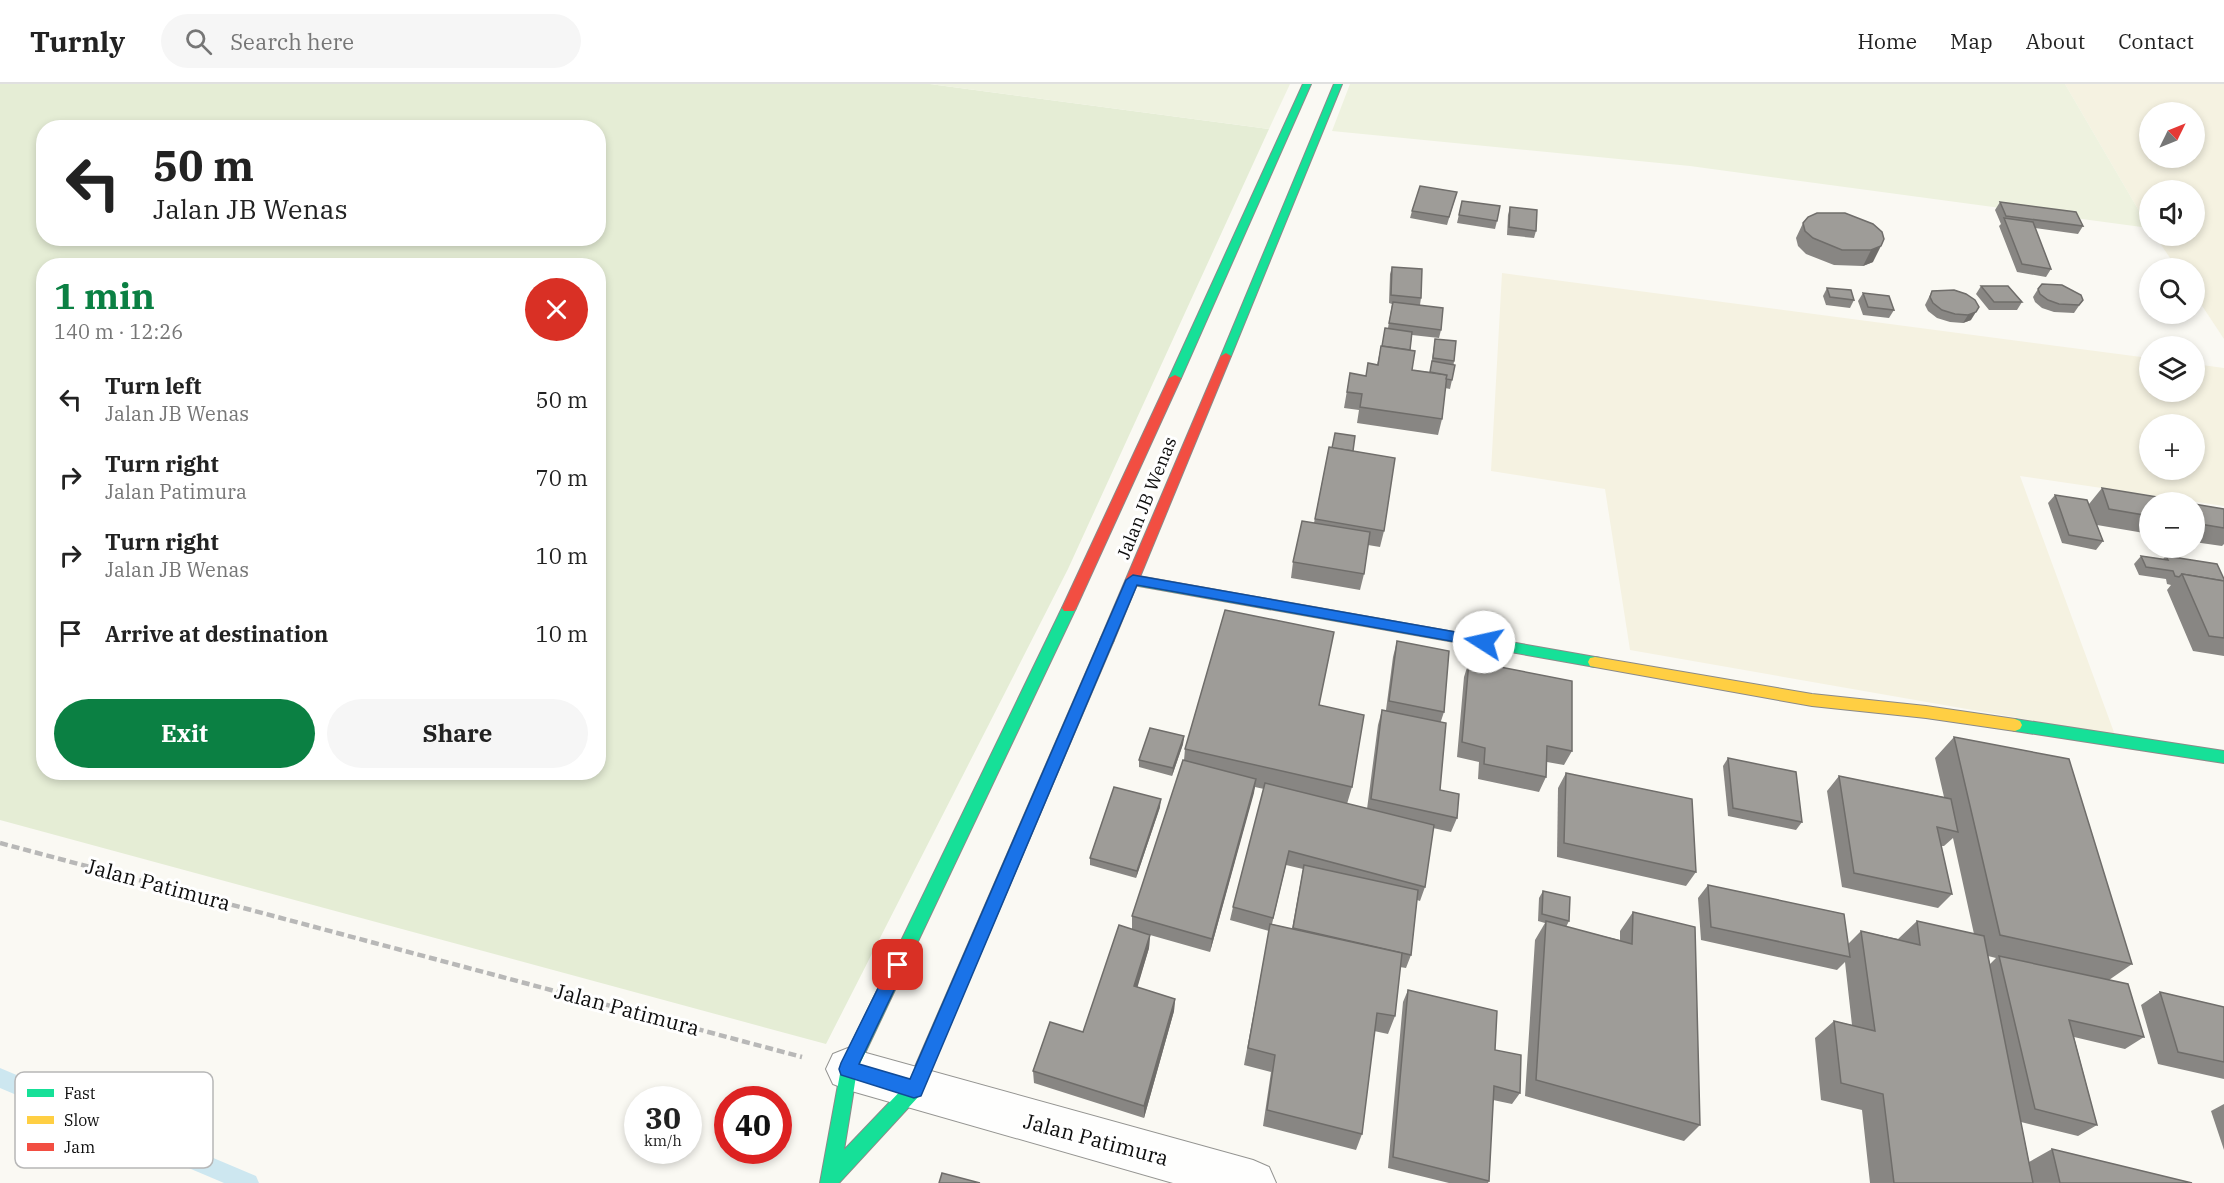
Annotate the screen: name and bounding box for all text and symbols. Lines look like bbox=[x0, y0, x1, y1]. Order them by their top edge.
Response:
search box bbox=[161, 14, 581, 68]
text: Turnly bbox=[30, 23, 125, 60]
icon: search bbox=[182, 25, 215, 58]
text: Search here bbox=[230, 27, 354, 56]
text: Home bbox=[1857, 27, 1917, 55]
text: Map bbox=[1950, 27, 1993, 55]
text: About bbox=[2026, 27, 2085, 55]
text: Contact bbox=[2118, 27, 2194, 55]
north arrow bbox=[2139, 102, 2205, 168]
map controls bbox=[2139, 102, 2205, 558]
text: 50 m bbox=[153, 138, 254, 193]
icon: left bbox=[54, 144, 132, 222]
button: sound bbox=[2139, 180, 2205, 246]
text: Jalan JB Wenas bbox=[153, 191, 348, 226]
button: search bbox=[2139, 258, 2205, 324]
text: 1 min bbox=[54, 272, 155, 319]
button: close bbox=[525, 278, 588, 341]
text: 140 m · 12:26 bbox=[54, 318, 183, 345]
button: layers bbox=[2139, 336, 2205, 402]
text: Turn left bbox=[105, 371, 201, 400]
icon: left bbox=[54, 383, 87, 416]
text: 50 m bbox=[536, 385, 588, 414]
text: Jalan JB Wenas bbox=[105, 400, 249, 427]
button: + bbox=[2139, 414, 2205, 480]
street label: Jalan JB Wenas bbox=[1112, 433, 1181, 562]
text: Turn right bbox=[105, 449, 219, 478]
icon: right bbox=[54, 461, 87, 494]
text: 70 m bbox=[536, 463, 588, 492]
text: Jalan Patimura bbox=[105, 478, 247, 505]
button: − bbox=[2139, 492, 2205, 558]
text: Turn right bbox=[105, 527, 219, 556]
icon: right bbox=[54, 539, 87, 572]
text: 10 m bbox=[536, 541, 588, 570]
text: Jalan JB Wenas bbox=[105, 556, 249, 583]
position arrow bbox=[1452, 610, 1516, 674]
icon: arrive bbox=[54, 617, 87, 650]
text: Arrive at destination bbox=[105, 619, 328, 648]
text: 10 m bbox=[536, 619, 588, 648]
button: Exit bbox=[54, 699, 315, 768]
button: Share bbox=[327, 699, 588, 768]
street label: Jalan Patimura bbox=[83, 851, 234, 917]
pin bbox=[872, 939, 923, 990]
icon: arrive bbox=[881, 948, 914, 981]
street label: Jalan Patimura bbox=[552, 976, 703, 1042]
legend bbox=[15, 1072, 213, 1168]
text: Fast bbox=[64, 1083, 96, 1103]
speed limit sign: 40 bbox=[714, 1086, 792, 1164]
text: 30 bbox=[645, 1098, 681, 1137]
street label: Jalan Patimura bbox=[1021, 1106, 1172, 1172]
text: Slow bbox=[64, 1110, 100, 1130]
text: km/h bbox=[644, 1131, 682, 1150]
text: Jam bbox=[64, 1137, 95, 1157]

